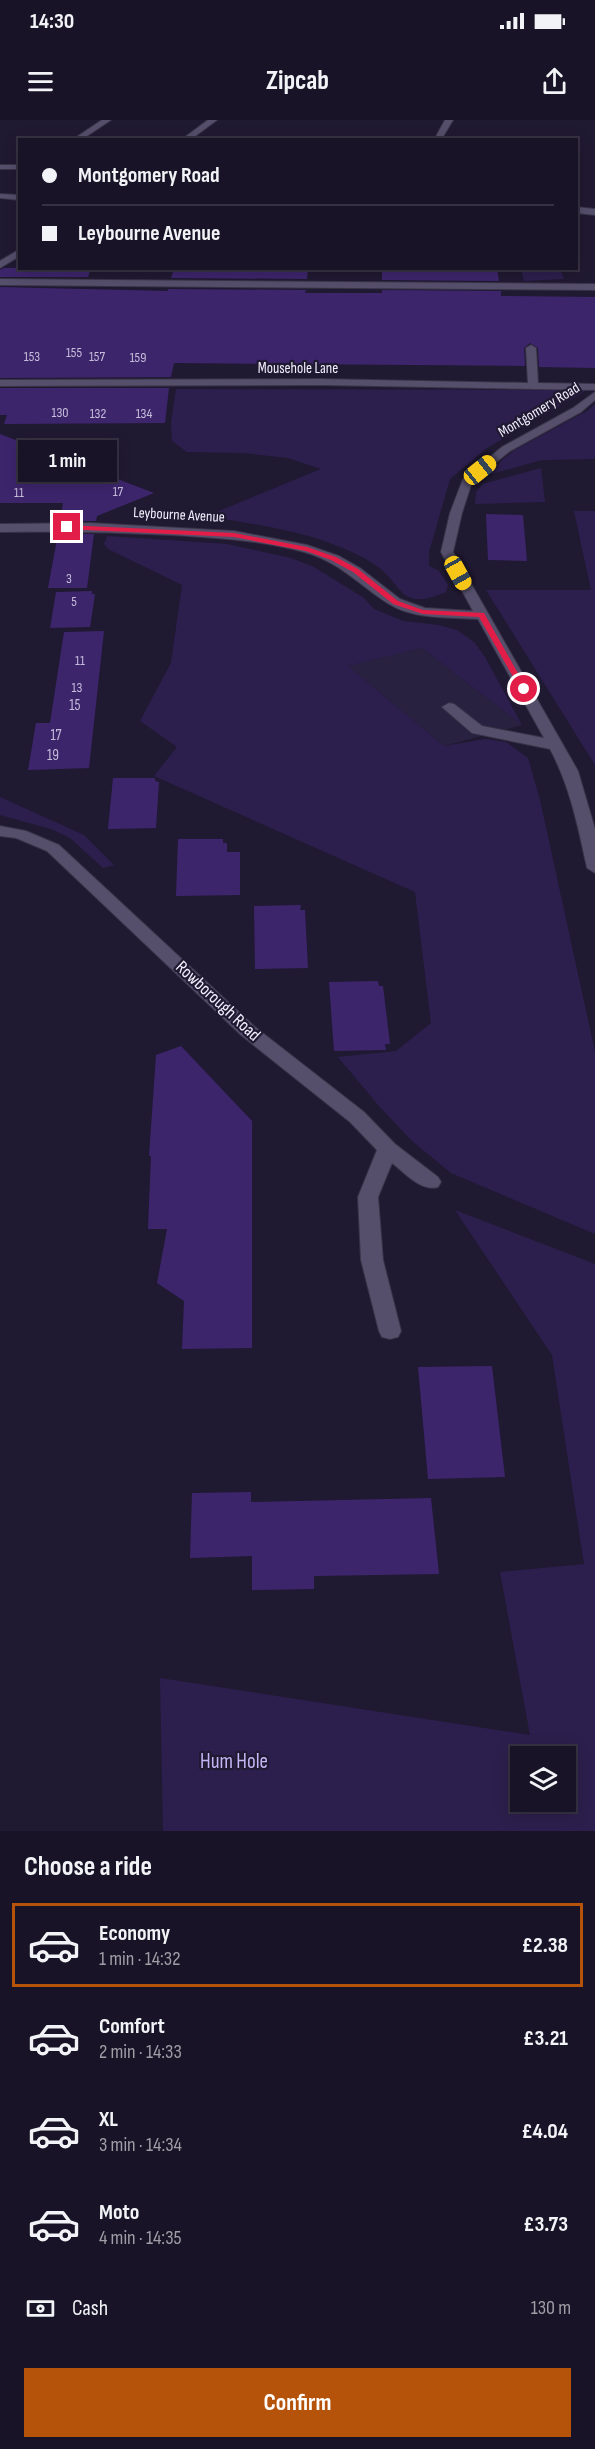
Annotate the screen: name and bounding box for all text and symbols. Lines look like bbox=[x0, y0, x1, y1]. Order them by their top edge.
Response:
text: 14:30 bbox=[30, 8, 74, 35]
icon: menu bbox=[24, 65, 57, 98]
text: Zipcab bbox=[266, 65, 329, 97]
icon: share bbox=[538, 65, 571, 98]
text: Montgomery Road bbox=[78, 162, 220, 189]
text: Leybourne Avenue bbox=[78, 220, 220, 247]
house number: 155 bbox=[66, 344, 82, 361]
house number: 153 bbox=[24, 348, 40, 365]
house number: 157 bbox=[89, 348, 105, 365]
house number: 159 bbox=[130, 349, 146, 366]
street label: Mousehole Lane bbox=[258, 359, 338, 378]
street label: Montgomery Road bbox=[495, 378, 583, 442]
house number: 130 bbox=[51, 404, 69, 421]
house number: 132 bbox=[90, 405, 106, 422]
house number: 134 bbox=[136, 405, 152, 422]
callout: 1 min bbox=[17, 440, 116, 482]
text: 1 min bbox=[49, 449, 86, 473]
car bbox=[460, 452, 500, 488]
house number: 17 bbox=[113, 483, 124, 500]
house number: 11 bbox=[14, 484, 24, 501]
street label: Leybourne Avenue bbox=[133, 503, 225, 527]
route end bbox=[53, 513, 80, 540]
car bbox=[441, 553, 475, 593]
house number: 3 bbox=[66, 570, 72, 587]
house number: 5 bbox=[71, 593, 77, 610]
house number: 11 bbox=[75, 652, 85, 669]
route start bbox=[510, 675, 537, 702]
house number: 13 bbox=[72, 679, 83, 696]
house number: 15 bbox=[69, 696, 81, 715]
house number: 17 bbox=[50, 726, 62, 745]
house number: 19 bbox=[47, 746, 59, 765]
street label: Rowborough Road bbox=[171, 956, 265, 1046]
map controls bbox=[510, 1746, 576, 1812]
button: layers bbox=[510, 1746, 576, 1812]
park label: Hum Hole bbox=[200, 1749, 268, 1774]
text: Choose a ride bbox=[24, 1851, 152, 1883]
icon: car bbox=[27, 1918, 81, 1972]
text: Economy bbox=[99, 1920, 170, 1947]
text: £2.38 bbox=[522, 1932, 568, 1959]
text: 1 min · 14:32 bbox=[99, 1947, 180, 1971]
icon: car bbox=[27, 2011, 81, 2065]
text: Comfort bbox=[99, 2013, 165, 2040]
text: £3.21 bbox=[523, 2025, 568, 2052]
text: 2 min · 14:33 bbox=[99, 2040, 182, 2064]
icon: car bbox=[27, 2104, 81, 2158]
text: XL bbox=[99, 2106, 118, 2133]
text: £4.04 bbox=[521, 2118, 568, 2145]
text: 3 min · 14:34 bbox=[99, 2133, 182, 2157]
icon: car bbox=[27, 2197, 81, 2251]
text: Moto bbox=[99, 2199, 139, 2226]
text: £3.73 bbox=[523, 2211, 568, 2238]
text: 4 min · 14:35 bbox=[99, 2226, 182, 2250]
icon: cash bbox=[24, 2292, 57, 2325]
text: Cash bbox=[72, 2295, 108, 2322]
text: 130 m bbox=[531, 2296, 571, 2320]
button: Confirm bbox=[24, 2368, 571, 2437]

